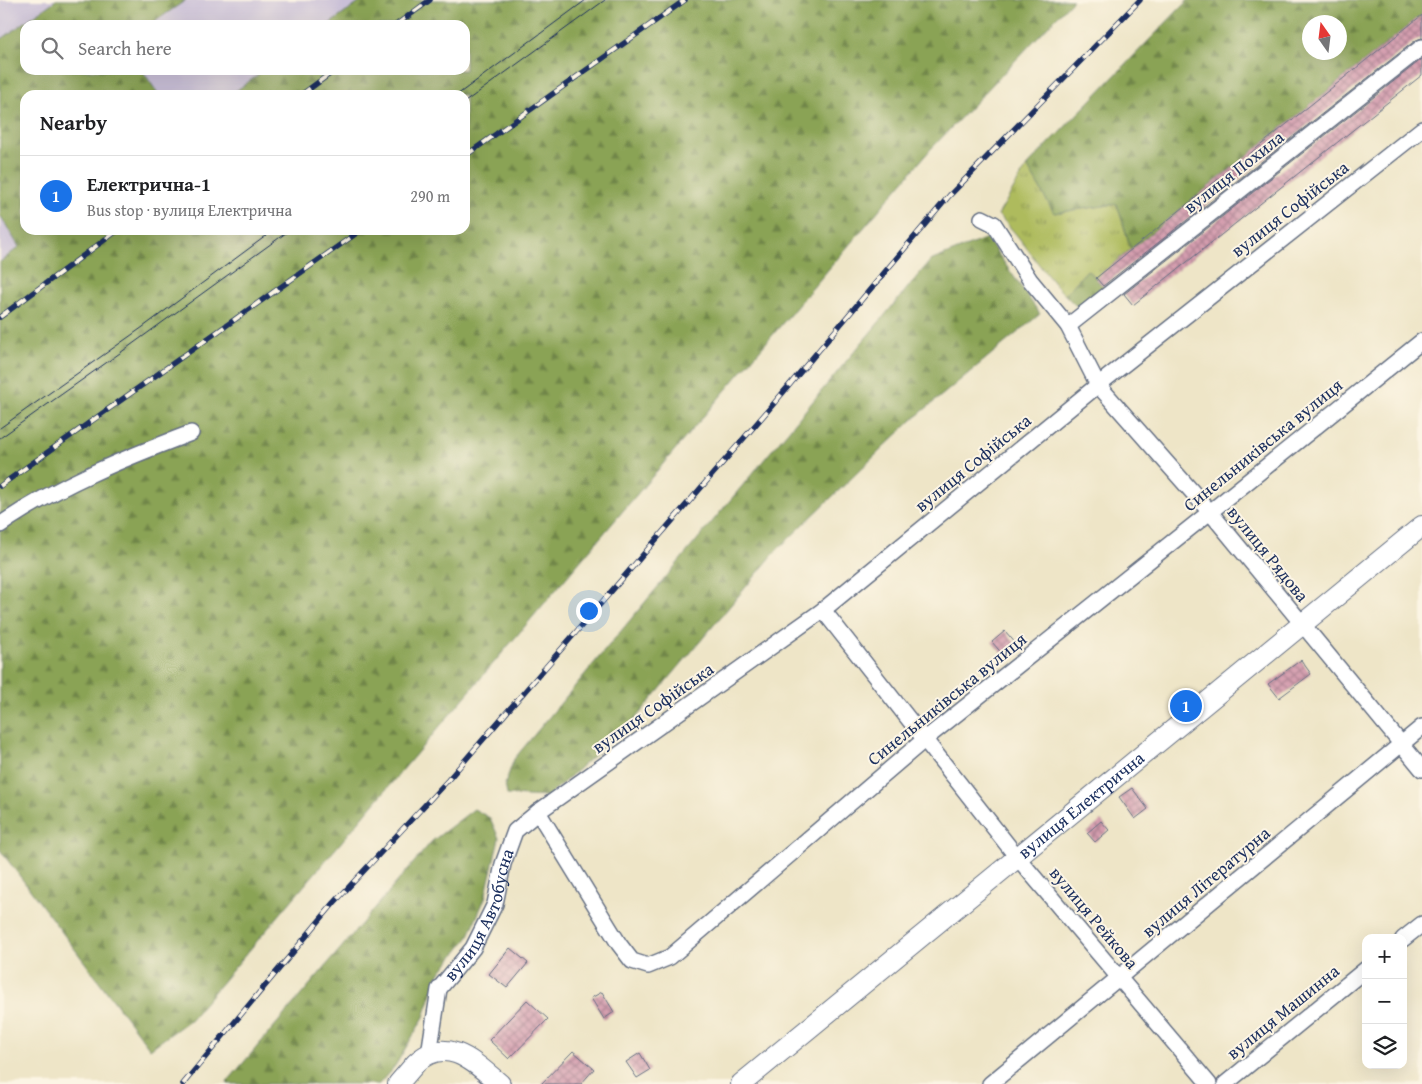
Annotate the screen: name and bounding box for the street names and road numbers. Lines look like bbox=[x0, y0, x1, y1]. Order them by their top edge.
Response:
street label: вулиця Похила bbox=[1178, 123, 1290, 219]
street label: вулиця Софійська bbox=[1225, 154, 1355, 263]
street label: Синельниківська вулиця bbox=[1177, 372, 1348, 518]
street label: вулиця Софійська bbox=[909, 407, 1037, 518]
street label: вулиця Рядова bbox=[1221, 500, 1316, 608]
street label: Синельниківська вулиця bbox=[861, 626, 1032, 772]
street label: вулиця Софійська bbox=[586, 655, 719, 760]
street label: вулиця Електрична bbox=[1012, 744, 1150, 865]
street label: вулиця Літературна bbox=[1136, 819, 1276, 944]
street label: вулиця Автобусна bbox=[437, 844, 521, 987]
street label: вулиця Рейкова bbox=[1043, 860, 1146, 975]
street label: вулиця Машинна bbox=[1220, 957, 1345, 1066]

